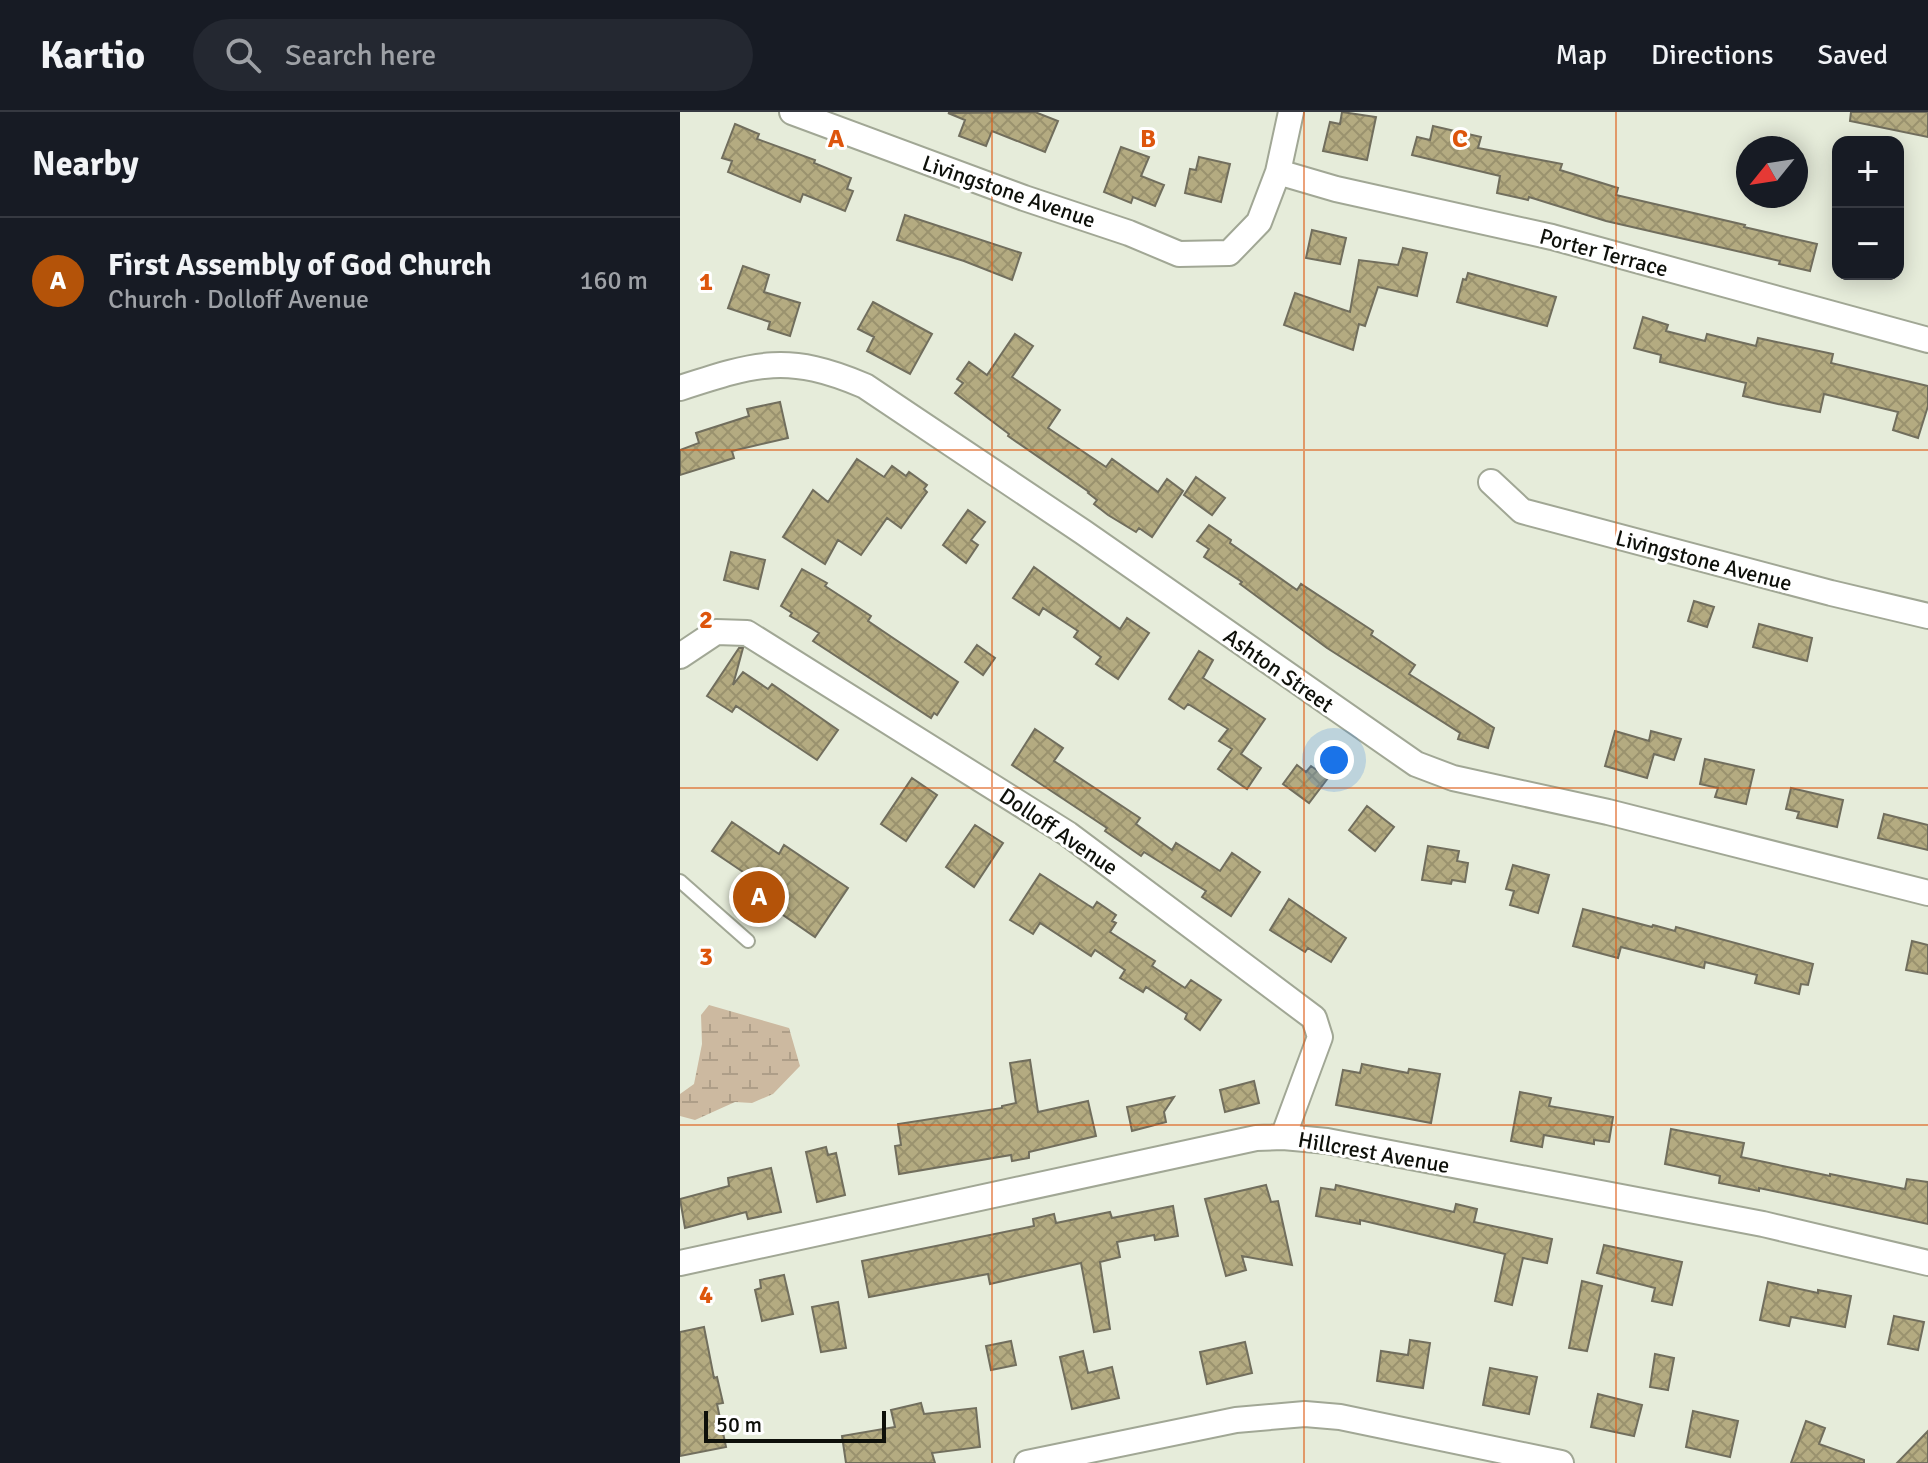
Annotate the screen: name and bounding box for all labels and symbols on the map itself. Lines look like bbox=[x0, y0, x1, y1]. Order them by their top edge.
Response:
text: A bbox=[828, 123, 845, 155]
text: B bbox=[1140, 123, 1156, 155]
text: C bbox=[1452, 123, 1468, 155]
north arrow bbox=[1736, 136, 1808, 208]
street label: Livingstone Avenue bbox=[919, 149, 1099, 234]
street label: Porter Terrace bbox=[1537, 222, 1671, 283]
text: 1 bbox=[699, 266, 713, 298]
street label: Livingstone Avenue bbox=[1613, 524, 1795, 597]
text: 2 bbox=[699, 604, 713, 636]
street label: Ashton Street bbox=[1218, 623, 1339, 718]
your location bbox=[1314, 740, 1354, 780]
street label: Dolloff Avenue bbox=[994, 782, 1123, 881]
pin: A bbox=[733, 867, 785, 927]
text: 3 bbox=[699, 941, 713, 973]
street label: Hillcrest Avenue bbox=[1296, 1126, 1452, 1179]
text: 4 bbox=[699, 1279, 713, 1311]
scale bar bbox=[704, 1407, 886, 1443]

